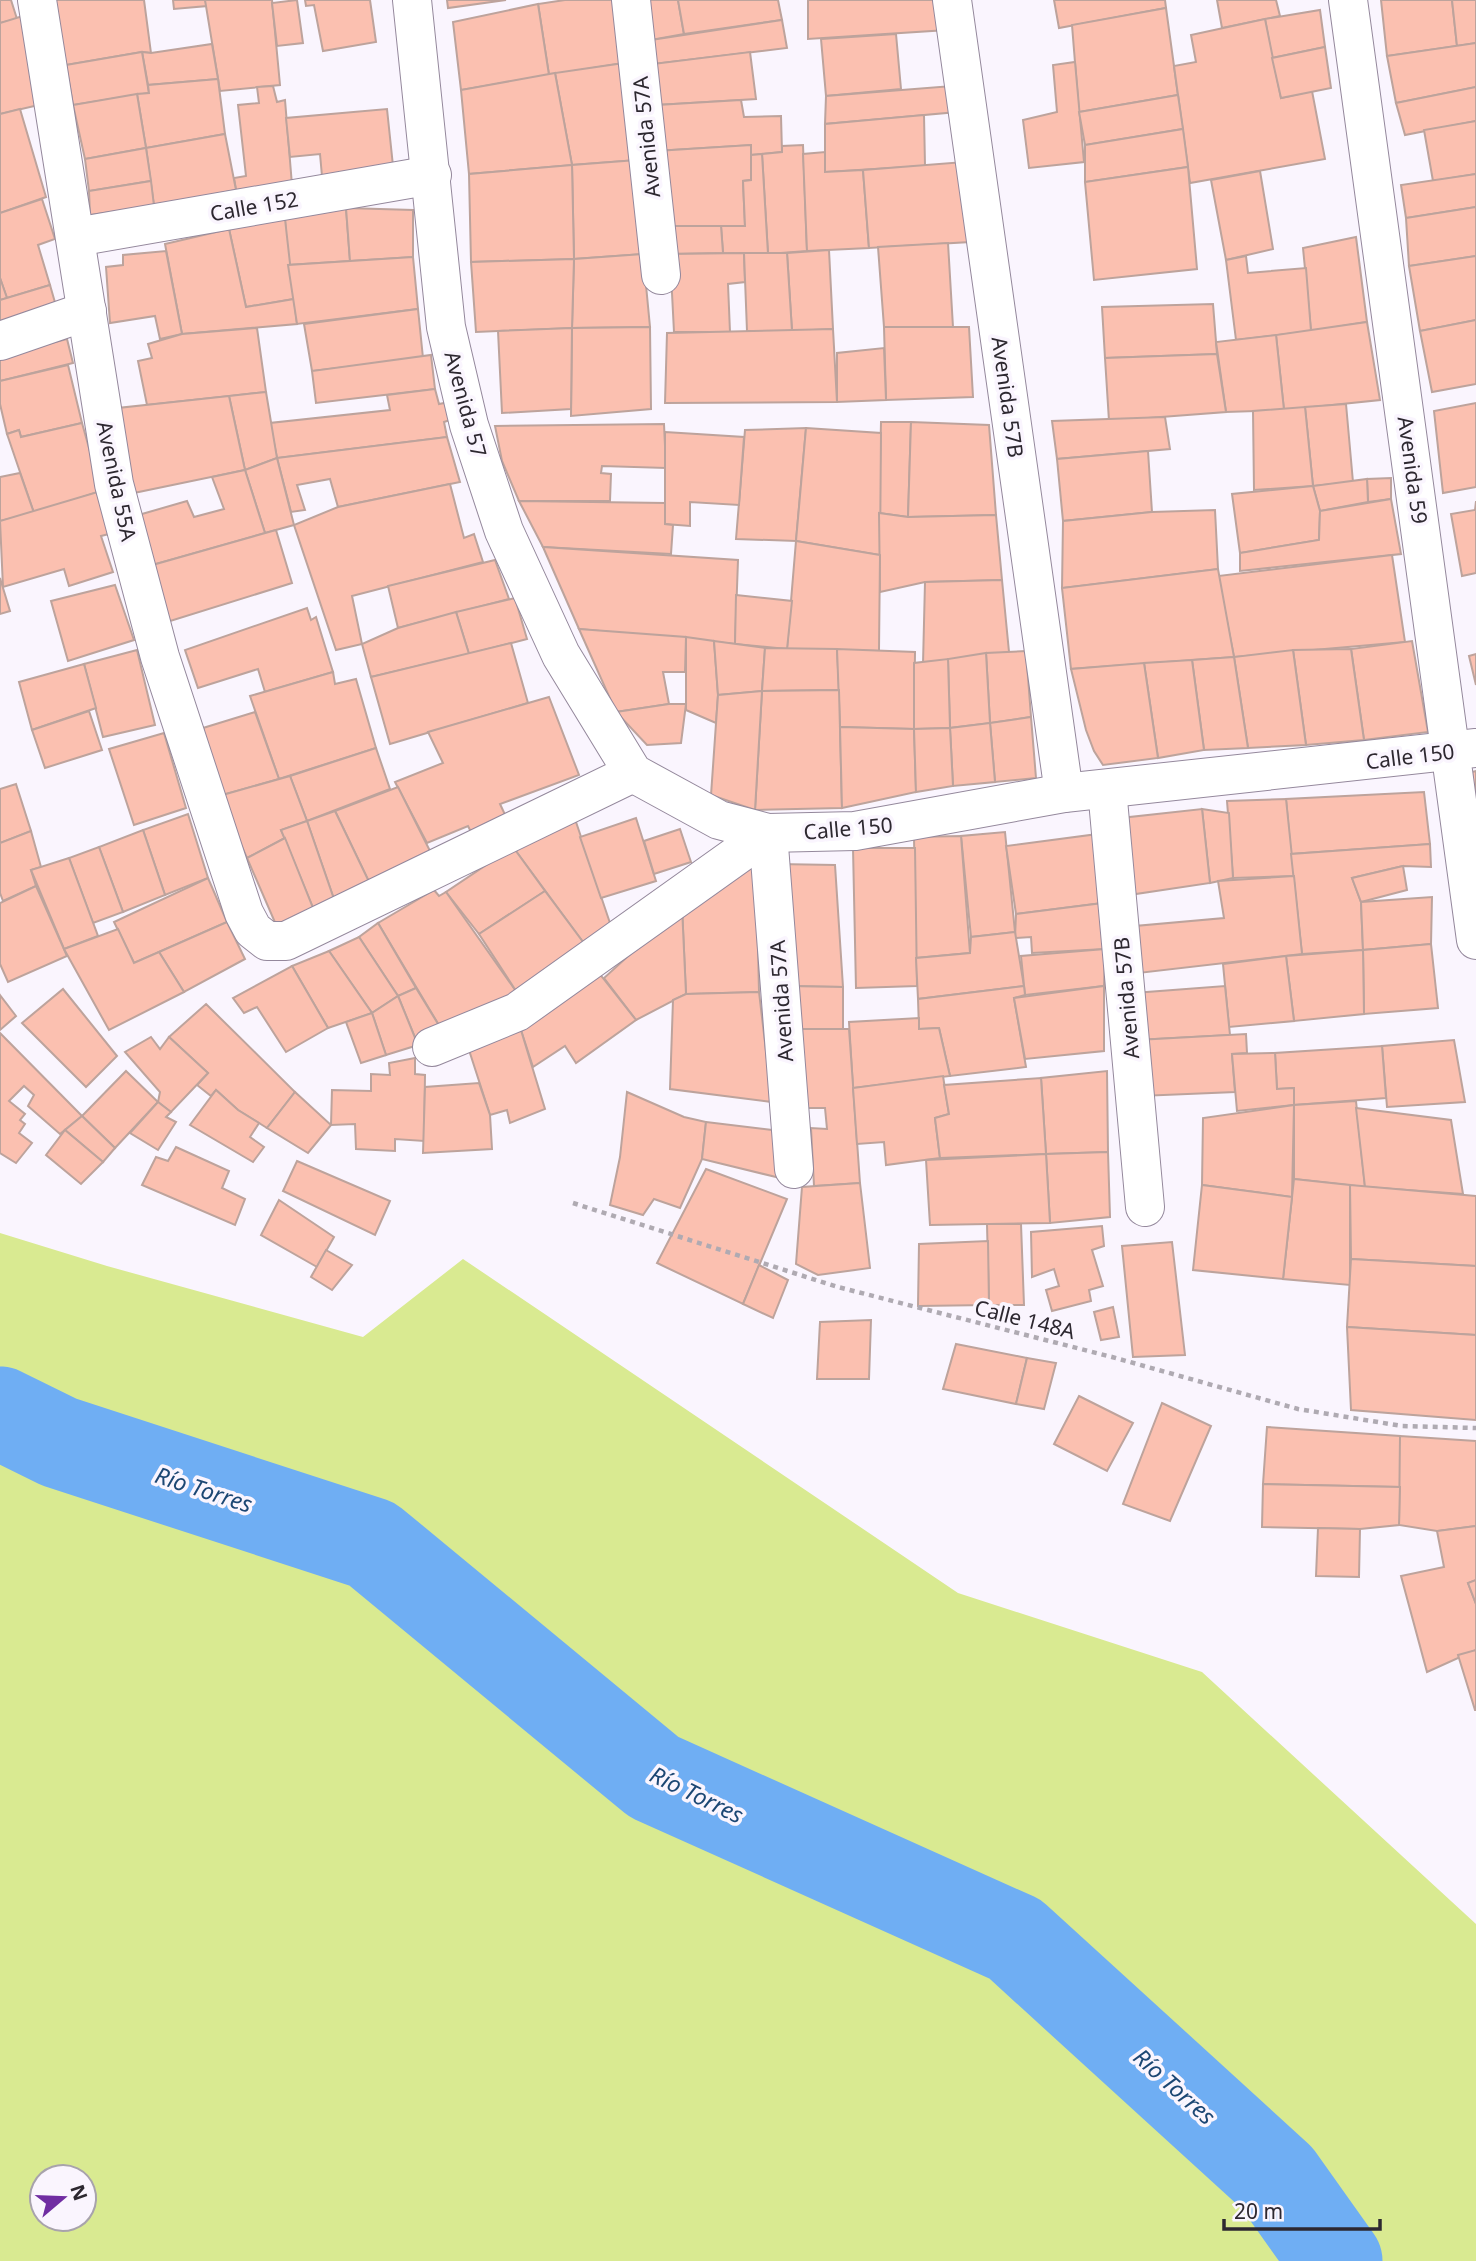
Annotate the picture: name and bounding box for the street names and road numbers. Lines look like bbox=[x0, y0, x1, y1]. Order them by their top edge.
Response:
street label: Avenida 57A bbox=[626, 74, 666, 199]
street label: Calle 152 bbox=[208, 184, 300, 228]
street label: Avenida 57B bbox=[986, 335, 1030, 459]
street label: Avenida 57 bbox=[438, 348, 494, 460]
street label: Avenida 59 bbox=[1392, 414, 1434, 526]
street label: Avenida 55A bbox=[91, 418, 143, 544]
street label: Calle 150 bbox=[1364, 737, 1456, 775]
street label: Calle 150 bbox=[802, 810, 894, 846]
street label: Avenida 57B bbox=[1107, 936, 1145, 1060]
street label: Avenida 57A bbox=[763, 939, 799, 1063]
street label: Calle 148A bbox=[972, 1293, 1079, 1345]

